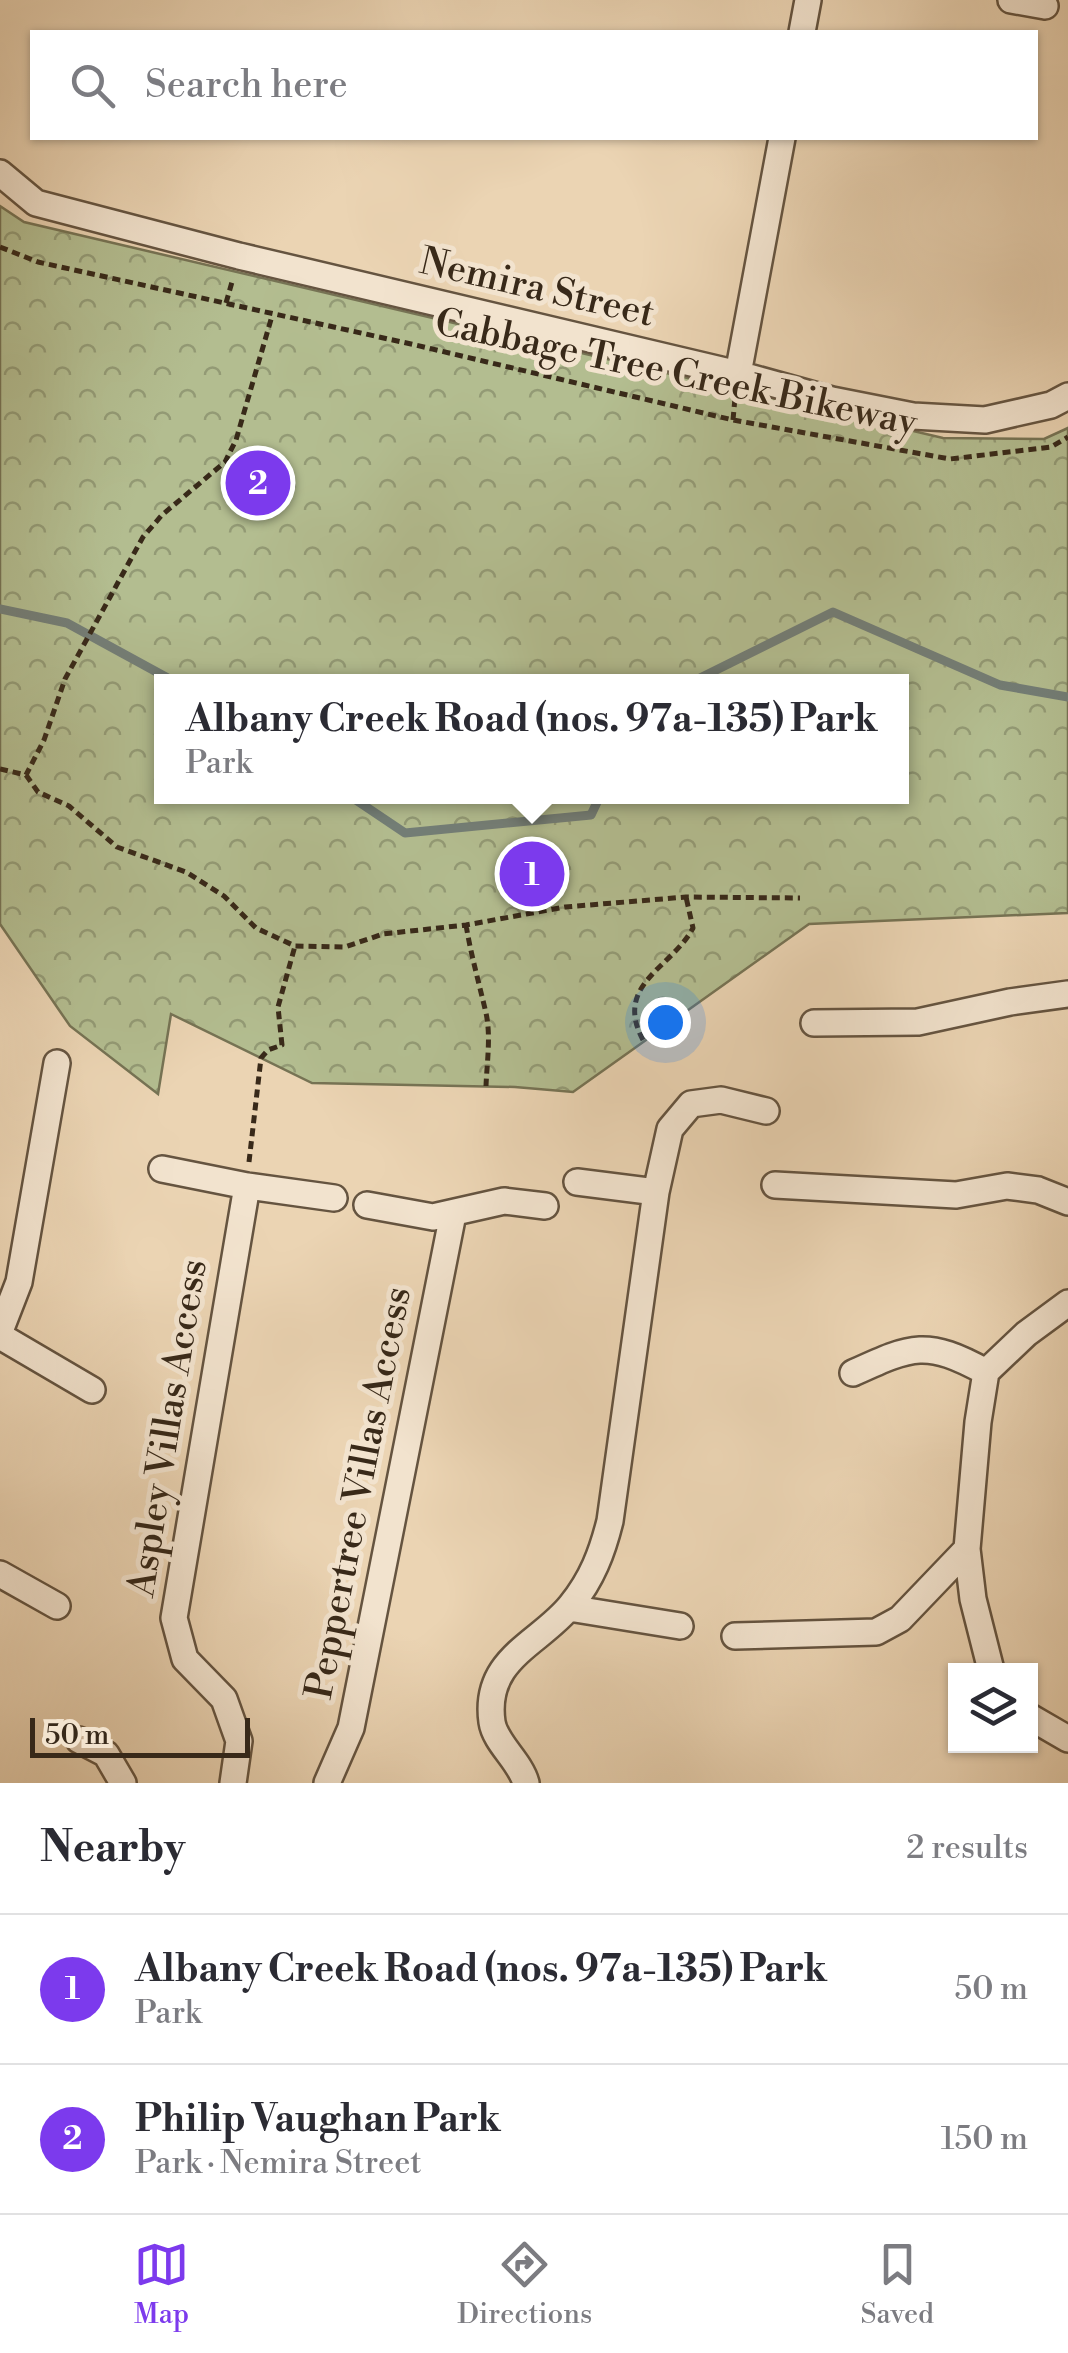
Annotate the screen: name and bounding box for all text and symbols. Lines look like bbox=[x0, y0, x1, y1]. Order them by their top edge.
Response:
search box bbox=[30, 30, 1038, 140]
icon: search bbox=[65, 58, 120, 113]
text: Search here bbox=[145, 62, 348, 109]
street label: Nemira Street bbox=[415, 238, 659, 338]
street label: Cabbage Tree Creek Bikeway bbox=[431, 299, 922, 447]
pin: 2 bbox=[226, 446, 290, 520]
popup bbox=[154, 674, 909, 804]
text: Albany Creek Road (nos. 97a-135) Park bbox=[186, 696, 877, 743]
text: Park bbox=[186, 743, 252, 783]
pin: 1 bbox=[500, 836, 564, 912]
your location bbox=[640, 997, 691, 1048]
street label: Aspley Villas Access bbox=[118, 1256, 218, 1601]
street label: Peppertree Villas Access bbox=[296, 1283, 422, 1703]
map controls bbox=[948, 1663, 1038, 1753]
button: layers bbox=[948, 1663, 1038, 1753]
scale bar bbox=[30, 1713, 250, 1758]
text: 50 m bbox=[45, 1718, 109, 1753]
text: Nearby bbox=[40, 1822, 185, 1875]
text: 2 results bbox=[906, 1828, 1028, 1868]
text: Albany Creek Road (nos. 97a-135) Park bbox=[135, 1946, 827, 1993]
text: 1 bbox=[65, 1969, 80, 2009]
text: 50 m bbox=[955, 1969, 1028, 2009]
text: Park bbox=[135, 1993, 202, 2033]
text: Philip Vaughan Park bbox=[135, 2096, 501, 2143]
text: 2 bbox=[62, 2119, 83, 2159]
text: 150 m bbox=[941, 2119, 1028, 2159]
text: Park · Nemira Street bbox=[135, 2143, 422, 2183]
tab: Map bbox=[134, 2237, 189, 2332]
tab: Directions bbox=[457, 2237, 592, 2332]
tab: Saved bbox=[860, 2237, 934, 2332]

